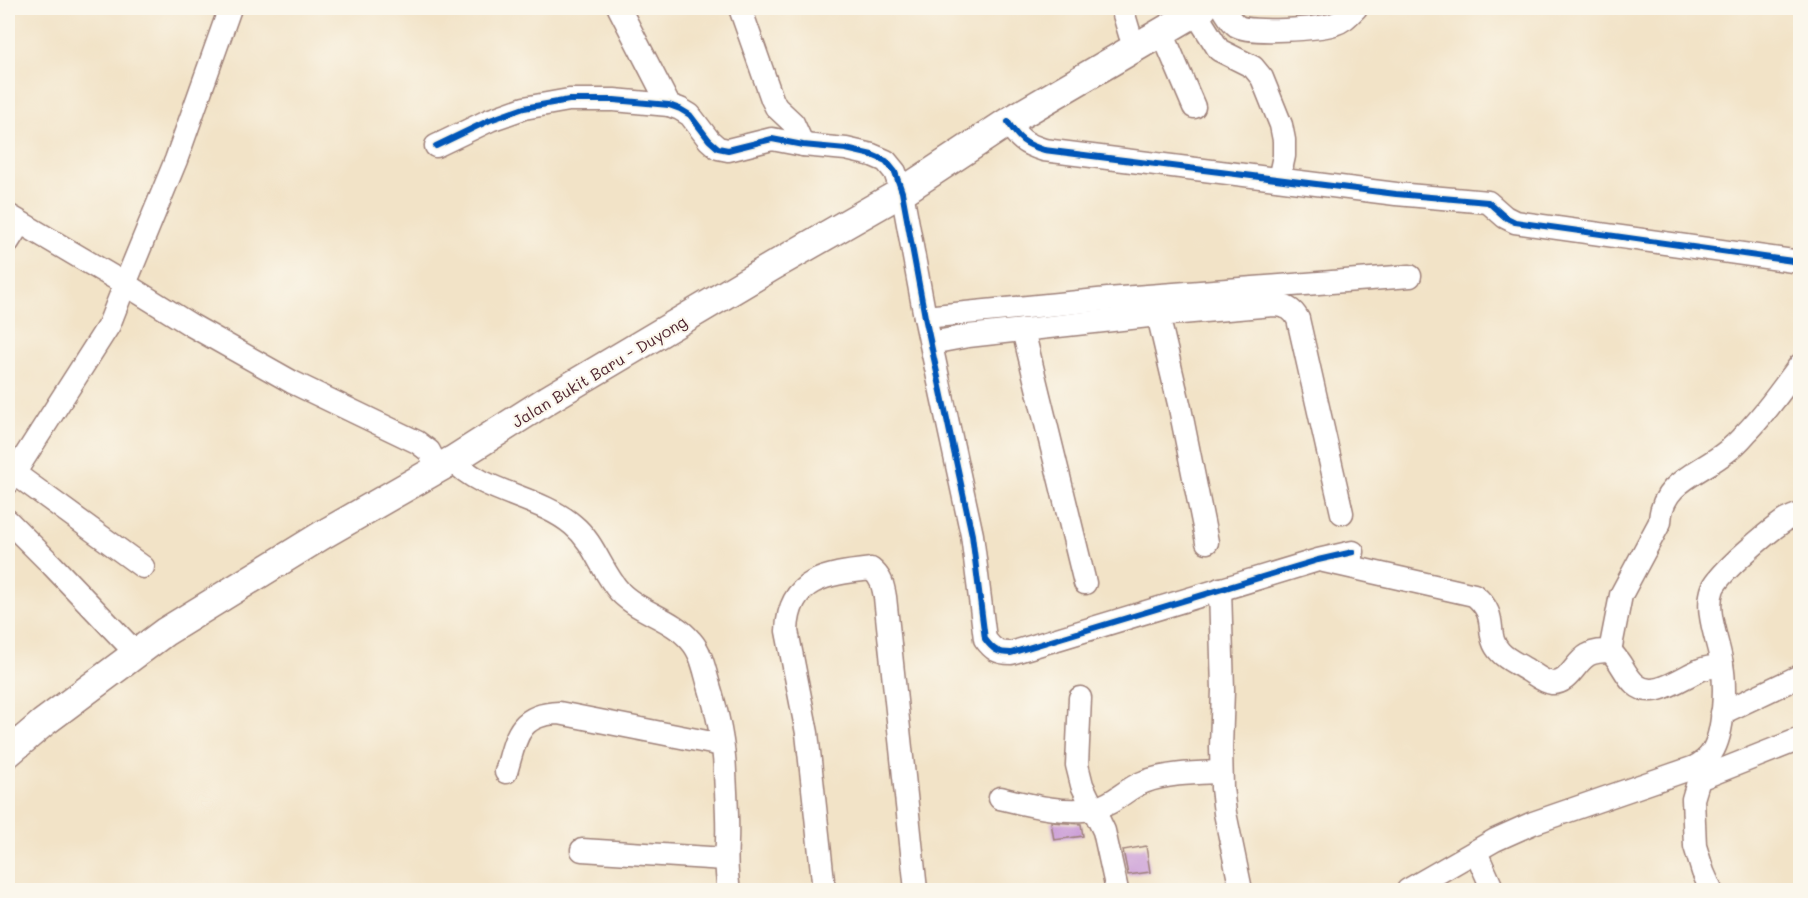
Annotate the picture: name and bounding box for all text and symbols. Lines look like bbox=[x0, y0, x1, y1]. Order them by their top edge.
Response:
street label: Jalan Bukit Baru - Duyong bbox=[508, 310, 690, 432]

